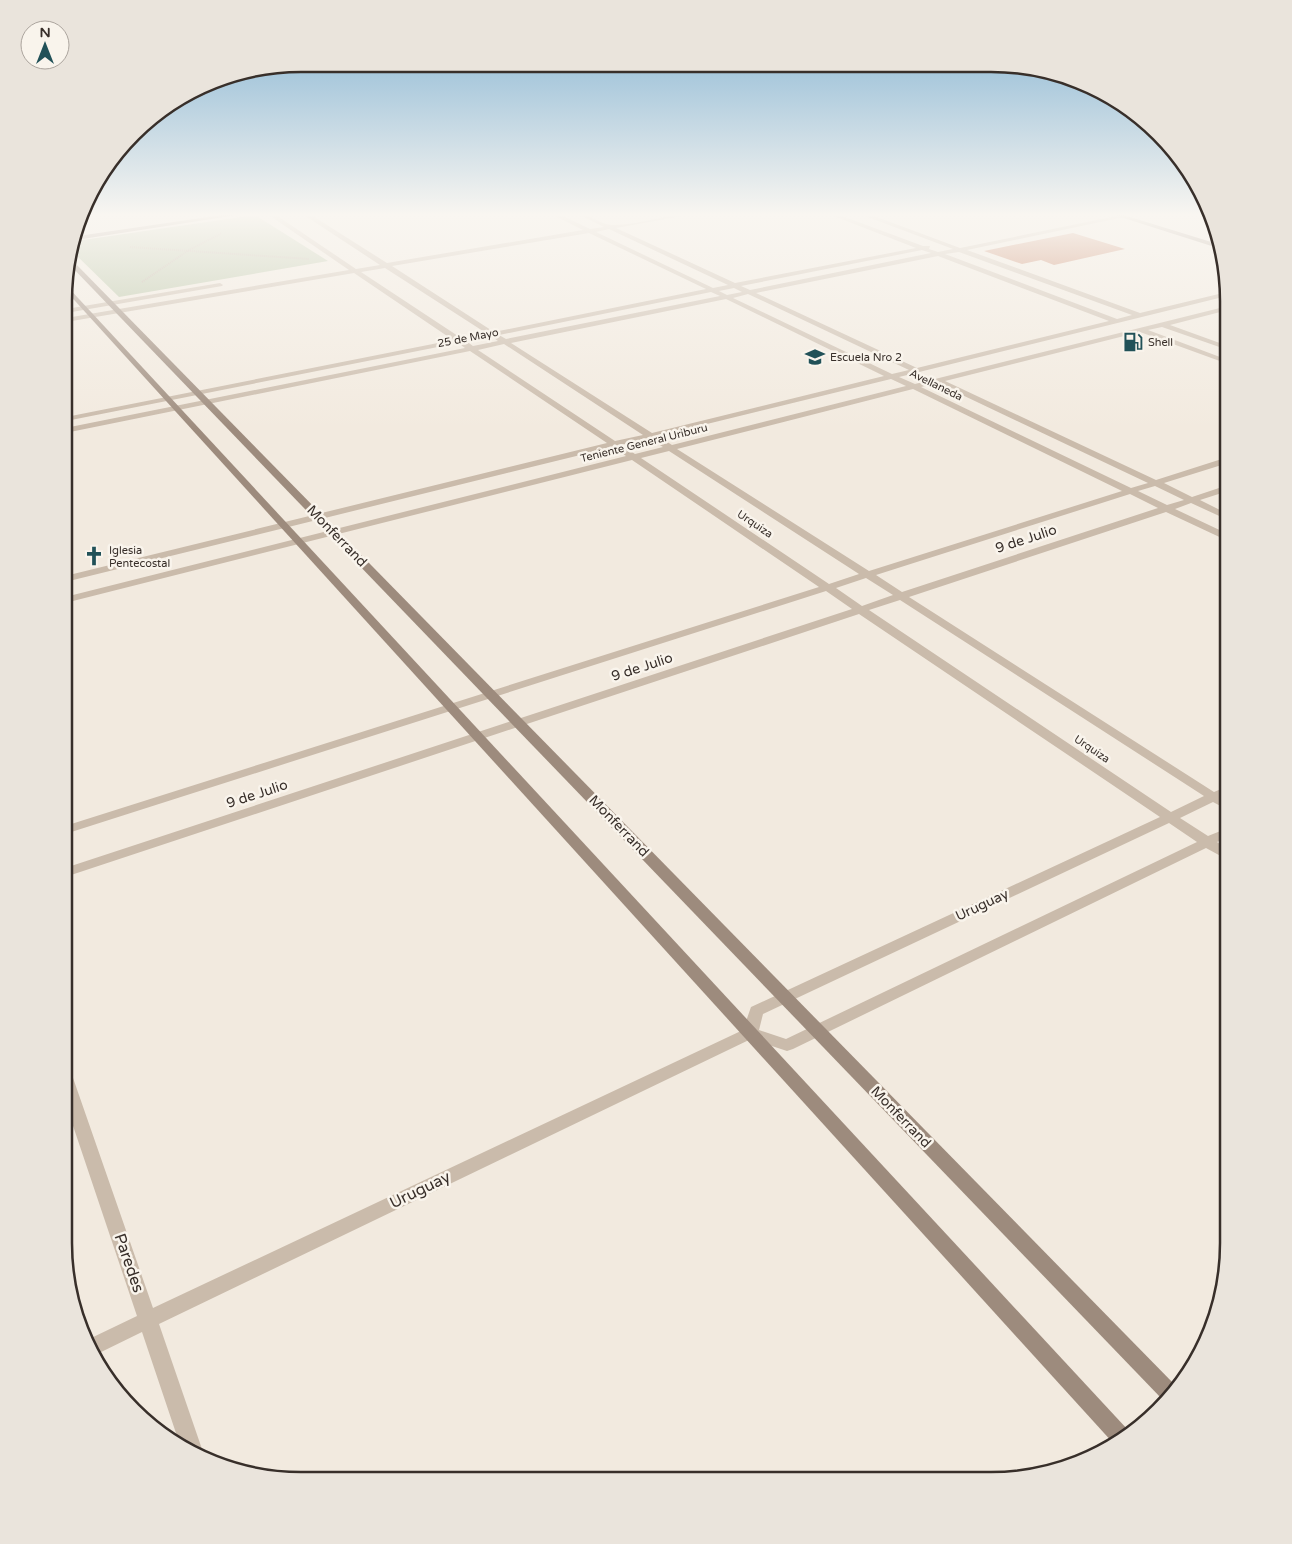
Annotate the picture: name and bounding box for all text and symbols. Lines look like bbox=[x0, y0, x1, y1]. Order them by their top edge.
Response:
north arrow bbox=[20, 20, 70, 70]
text: N bbox=[39, 24, 51, 41]
street label: 25 de Mayo bbox=[436, 326, 500, 350]
fuel station icon: Shell bbox=[1122, 331, 1144, 353]
place label: Shell bbox=[1148, 336, 1173, 349]
school or university icon: Escuela Nro 2 bbox=[804, 346, 826, 368]
place label: Escuela Nro 2 bbox=[830, 351, 902, 364]
street label: Avellaneda bbox=[907, 367, 965, 403]
street label: Teniente General Uriburu bbox=[579, 421, 709, 465]
street label: Monferrand bbox=[303, 502, 371, 570]
street label: Urquiza bbox=[735, 507, 775, 541]
street label: 9 de Julio bbox=[993, 521, 1059, 557]
place label: Iglesia Pentecostal bbox=[109, 544, 170, 570]
church icon: Iglesia Pentecostal bbox=[83, 545, 105, 567]
street label: 9 de Julio bbox=[609, 649, 675, 685]
street label: Urquiza bbox=[1072, 732, 1112, 766]
street label: 9 de Julio bbox=[224, 776, 290, 812]
street label: Monferrand bbox=[585, 792, 653, 860]
street label: Uruguay bbox=[953, 885, 1012, 925]
street label: Monferrand bbox=[867, 1083, 935, 1151]
street label: Uruguay bbox=[386, 1167, 454, 1213]
street label: Paredes bbox=[110, 1231, 148, 1295]

